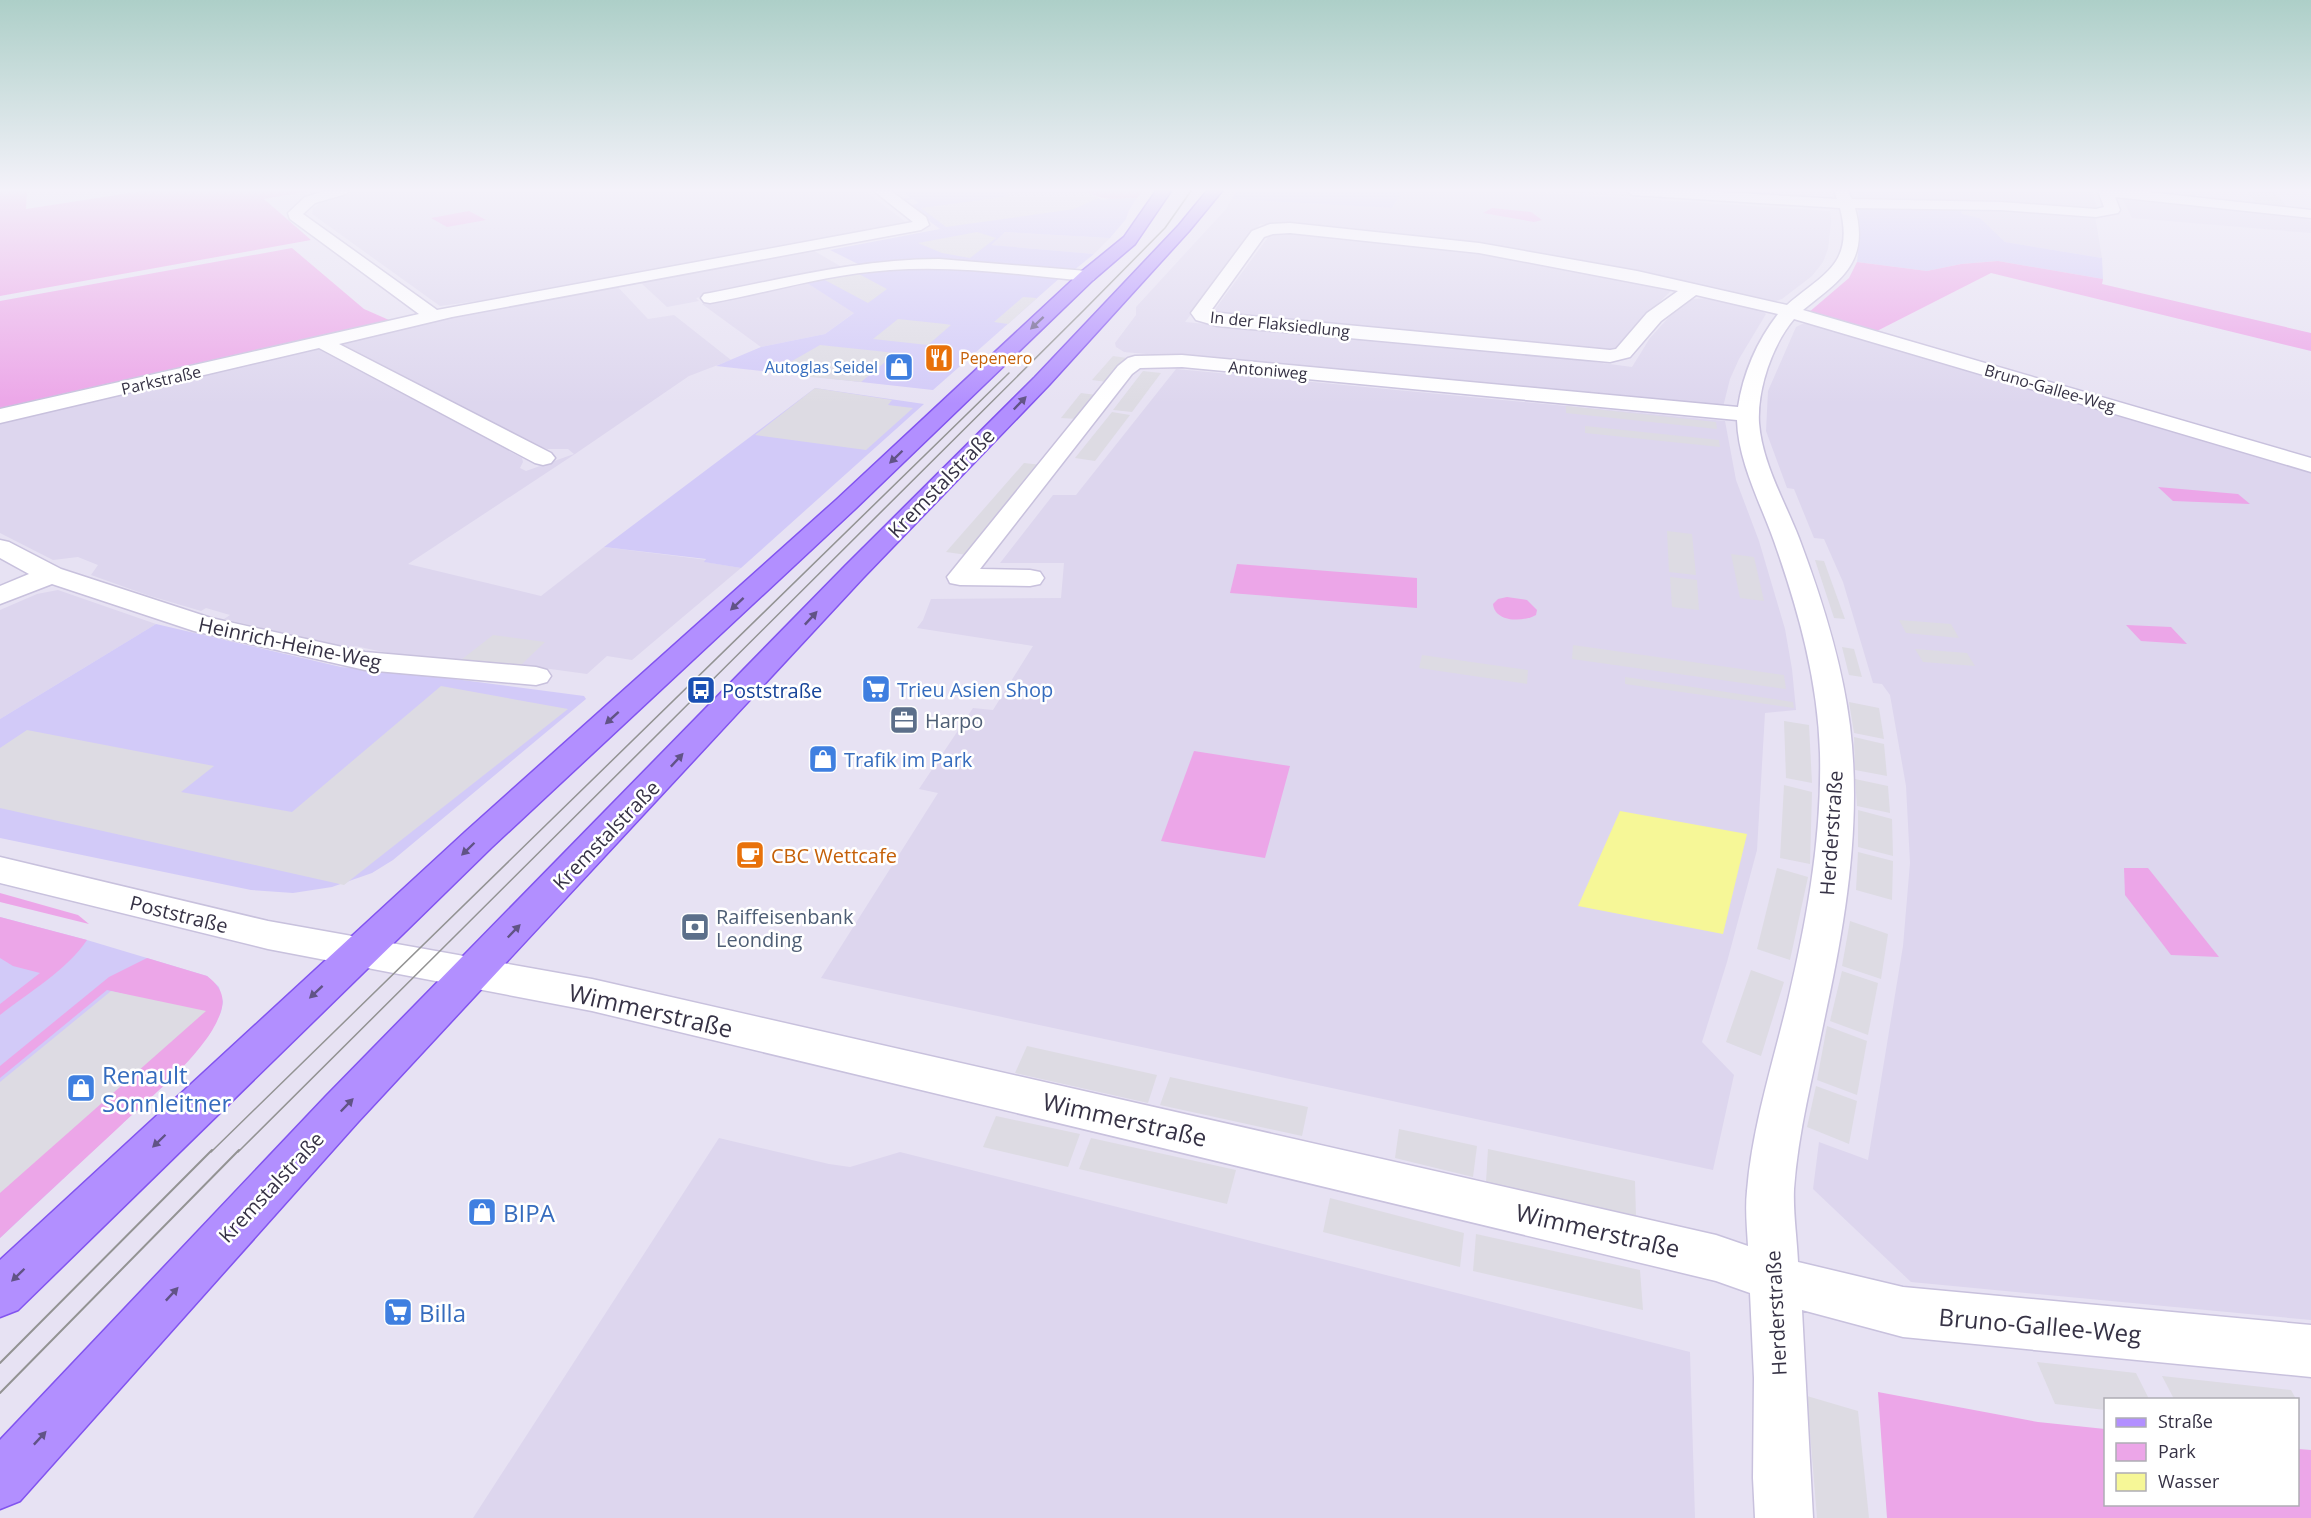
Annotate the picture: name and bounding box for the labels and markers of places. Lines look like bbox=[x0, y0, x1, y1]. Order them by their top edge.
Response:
restaurant icon: Pepenero bbox=[923, 342, 955, 374]
place label: Pepenero bbox=[960, 347, 1032, 369]
shop icon: Autoglas Seidel bbox=[883, 351, 915, 383]
place label: Autoglas Seidel bbox=[765, 356, 878, 378]
supermarket icon: Trieu Asien Shop bbox=[860, 673, 892, 705]
bus stop icon: Poststraße bbox=[685, 674, 717, 706]
place label: Trieu Asien Shop bbox=[897, 676, 1053, 703]
place label: Poststraße bbox=[722, 677, 822, 704]
office icon: Harpo bbox=[888, 704, 920, 736]
place label: Harpo bbox=[925, 707, 983, 734]
shop icon: Trafik im Park bbox=[807, 743, 839, 775]
place label: Trafik im Park bbox=[844, 746, 973, 773]
cafe icon: CBC Wettcafe bbox=[734, 839, 766, 871]
place label: CBC Wettcafe bbox=[771, 842, 897, 869]
place label: Raiffeisenbank Leonding bbox=[716, 903, 854, 953]
bank icon: Raiffeisenbank Leonding bbox=[679, 911, 711, 943]
place label: Renault Sonnleitner bbox=[102, 1058, 231, 1119]
shop icon: Renault Sonnleitner bbox=[65, 1072, 97, 1104]
shop icon: BIPA bbox=[466, 1196, 498, 1228]
place label: BIPA bbox=[503, 1196, 556, 1229]
supermarket icon: Billa bbox=[382, 1296, 414, 1328]
place label: Billa bbox=[419, 1296, 466, 1329]

